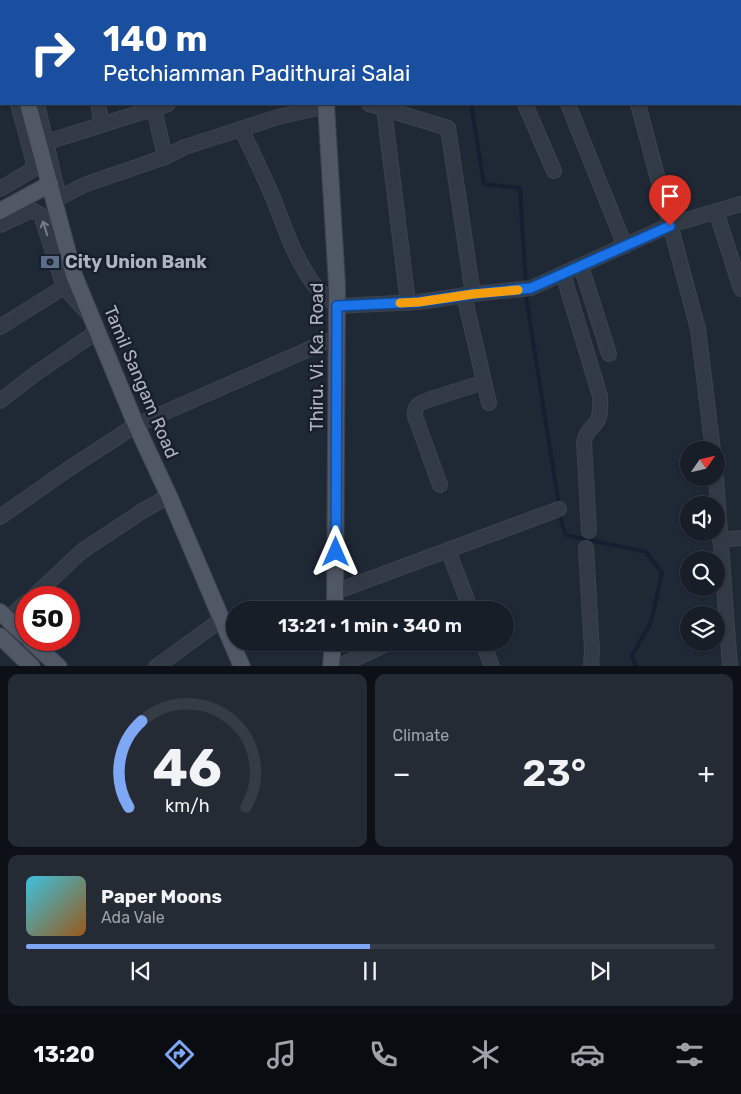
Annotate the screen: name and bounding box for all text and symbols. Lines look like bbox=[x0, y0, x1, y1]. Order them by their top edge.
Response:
text: 140 m bbox=[103, 18, 208, 60]
icon: right bbox=[20, 20, 85, 85]
text: Petchiamman Padithurai Salai bbox=[103, 60, 410, 87]
pin bbox=[649, 175, 691, 226]
icon: arrive bbox=[656, 182, 684, 210]
one-way arrow bbox=[40, 221, 49, 236]
bank icon: City Union Bank bbox=[39, 251, 61, 273]
place label: City Union Bank bbox=[65, 251, 207, 273]
street label: Thiru. Vi. Ka. Road bbox=[306, 283, 328, 431]
street label: Tamil Sangam Road bbox=[99, 302, 183, 462]
north arrow bbox=[680, 441, 725, 486]
map controls bbox=[680, 441, 725, 651]
button: sound bbox=[680, 496, 725, 541]
position arrow bbox=[309, 525, 361, 577]
button: search bbox=[680, 551, 725, 596]
speed limit sign: 50 bbox=[15, 586, 80, 651]
button: layers bbox=[680, 606, 725, 651]
text: 13:21 · 1 min · 340 m bbox=[278, 614, 462, 637]
text: Climate bbox=[393, 726, 449, 745]
text: 46 bbox=[153, 737, 222, 799]
text: 23° bbox=[522, 750, 586, 796]
text: − bbox=[393, 757, 411, 790]
text: + bbox=[698, 757, 715, 790]
text: km/h bbox=[165, 795, 210, 816]
text: Paper Moons bbox=[101, 885, 222, 908]
text: Ada Vale bbox=[101, 908, 165, 927]
icon: previous bbox=[127, 957, 155, 985]
icon: pause bbox=[356, 957, 384, 985]
icon: next bbox=[586, 957, 614, 985]
icon: directions bbox=[162, 1037, 197, 1072]
icon: music bbox=[264, 1037, 299, 1072]
icon: phone bbox=[366, 1037, 401, 1072]
icon: climate bbox=[468, 1037, 503, 1072]
icon: car bbox=[570, 1037, 605, 1072]
icon: filters bbox=[672, 1037, 707, 1072]
text: 13:20 bbox=[34, 1041, 95, 1068]

